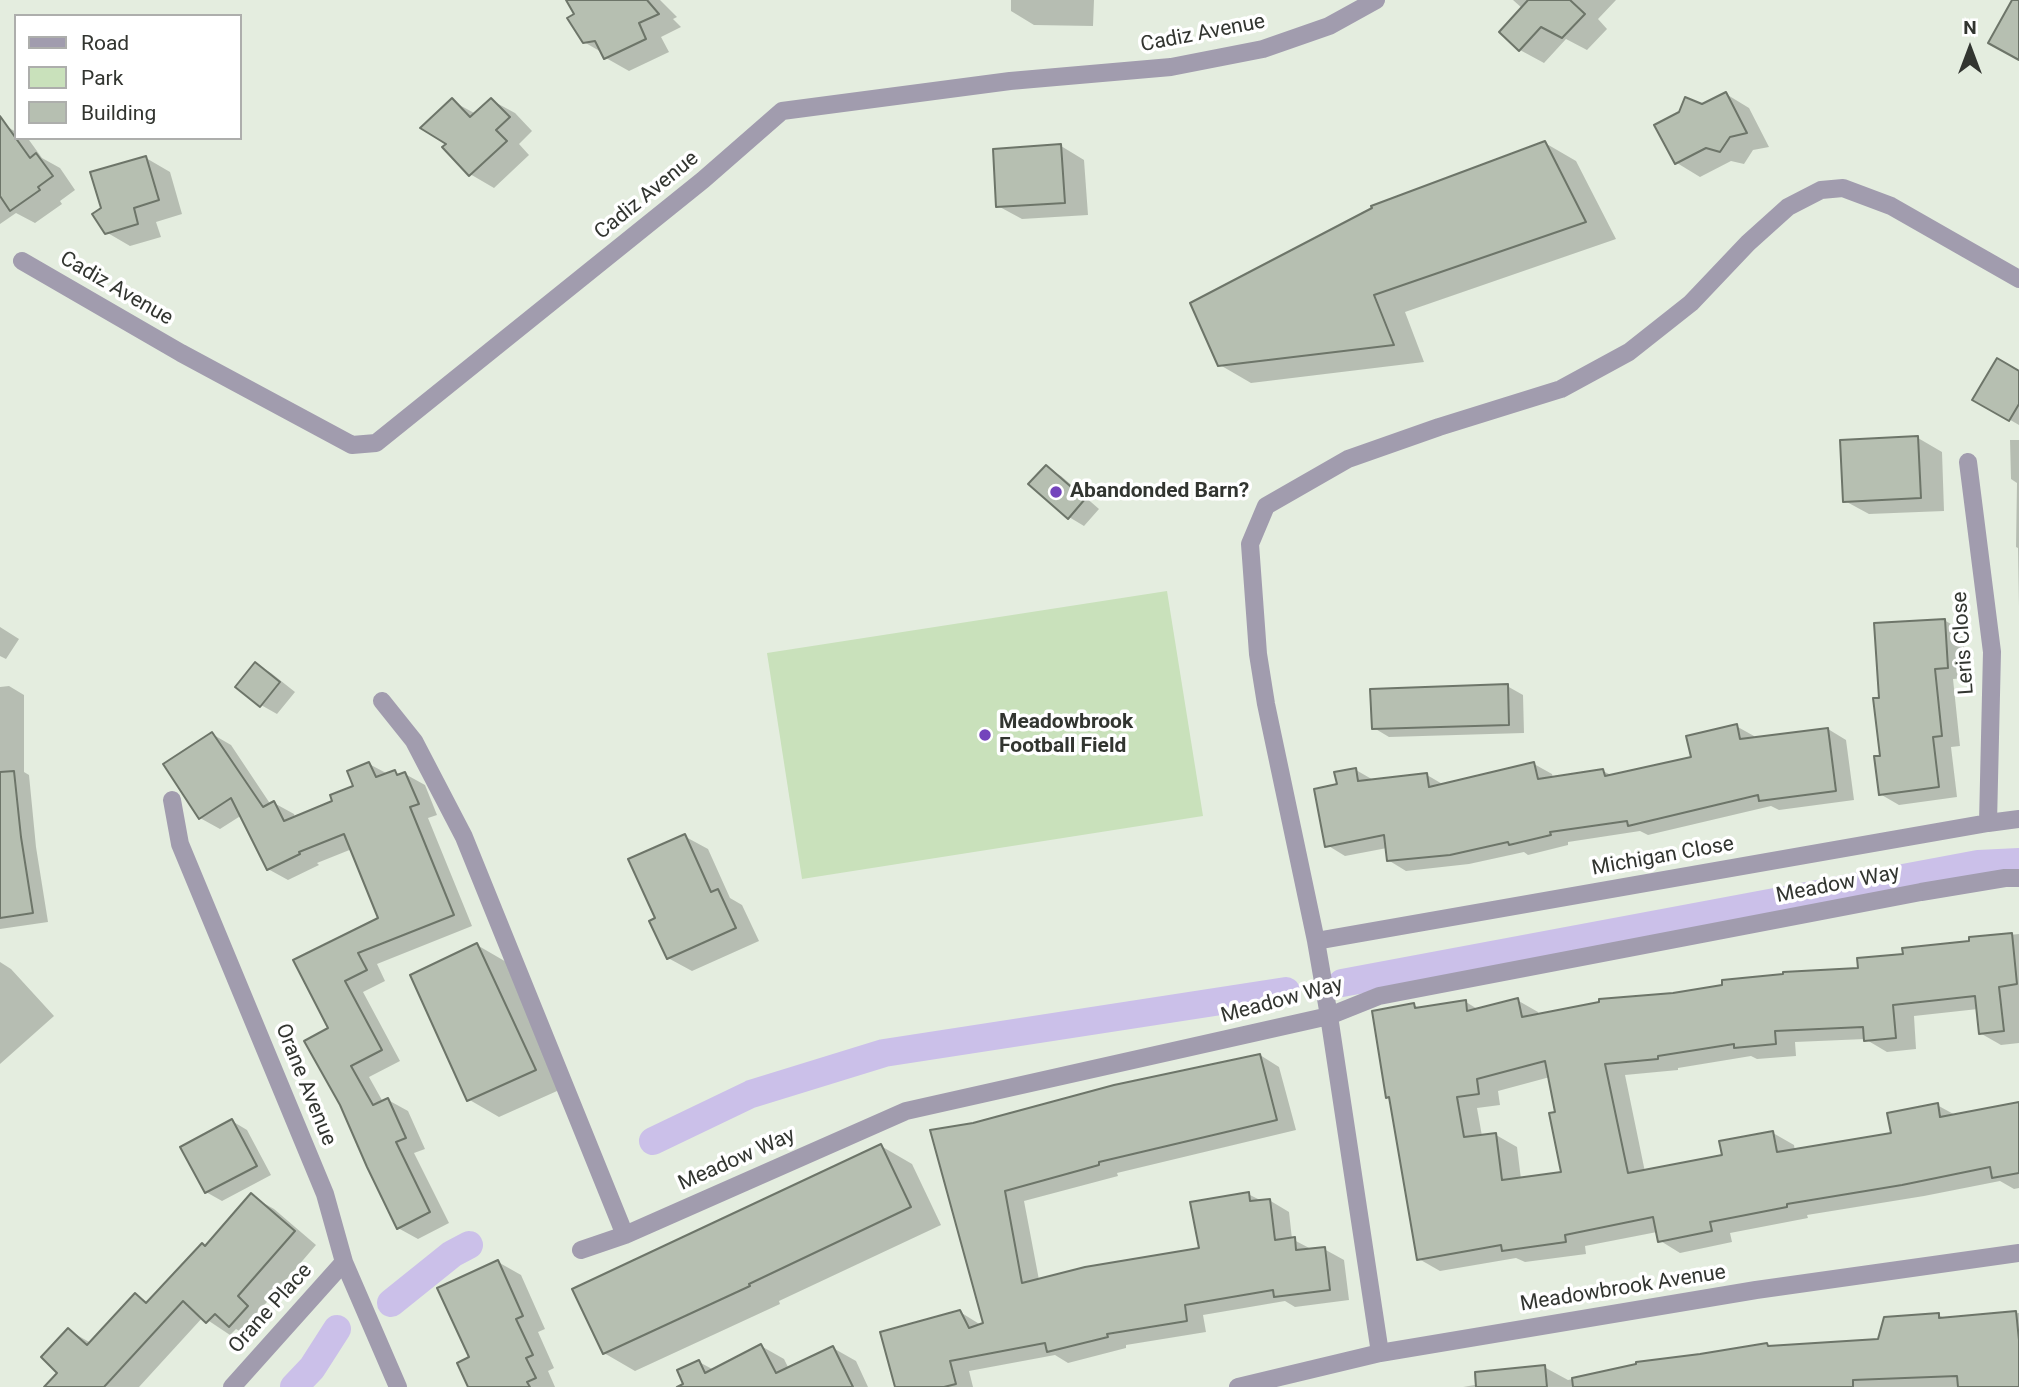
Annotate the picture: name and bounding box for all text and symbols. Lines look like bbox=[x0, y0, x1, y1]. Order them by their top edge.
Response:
street label: Cadiz Avenue bbox=[1139, 10, 1267, 58]
legend bbox=[14, 14, 242, 140]
north arrow bbox=[1935, 14, 2005, 84]
text: N bbox=[1963, 16, 1977, 39]
text: Road bbox=[81, 31, 129, 55]
text: Park bbox=[81, 66, 123, 90]
text: Building bbox=[81, 101, 156, 125]
street label: Cadiz Avenue bbox=[590, 146, 704, 246]
street label: Cadiz Avenue bbox=[55, 247, 177, 331]
place label: Abandonded Barn? bbox=[1070, 479, 1249, 505]
marker: Abandonded Barn? bbox=[1048, 484, 1064, 500]
street label: Leris Close bbox=[1948, 591, 1980, 695]
place label: Meadowbrook Football Field bbox=[999, 710, 1133, 760]
marker: Meadowbrook Football Field bbox=[977, 727, 993, 743]
street label: Michigan Close bbox=[1590, 832, 1736, 882]
street label: Meadow Way bbox=[1774, 861, 1902, 909]
street label: Meadow Way bbox=[1218, 973, 1346, 1029]
street label: Orane Avenue bbox=[269, 1020, 341, 1150]
street label: Meadow Way bbox=[675, 1123, 799, 1197]
street label: Orane Place bbox=[224, 1259, 318, 1359]
street label: Meadowbrook Avenue bbox=[1518, 1260, 1728, 1318]

